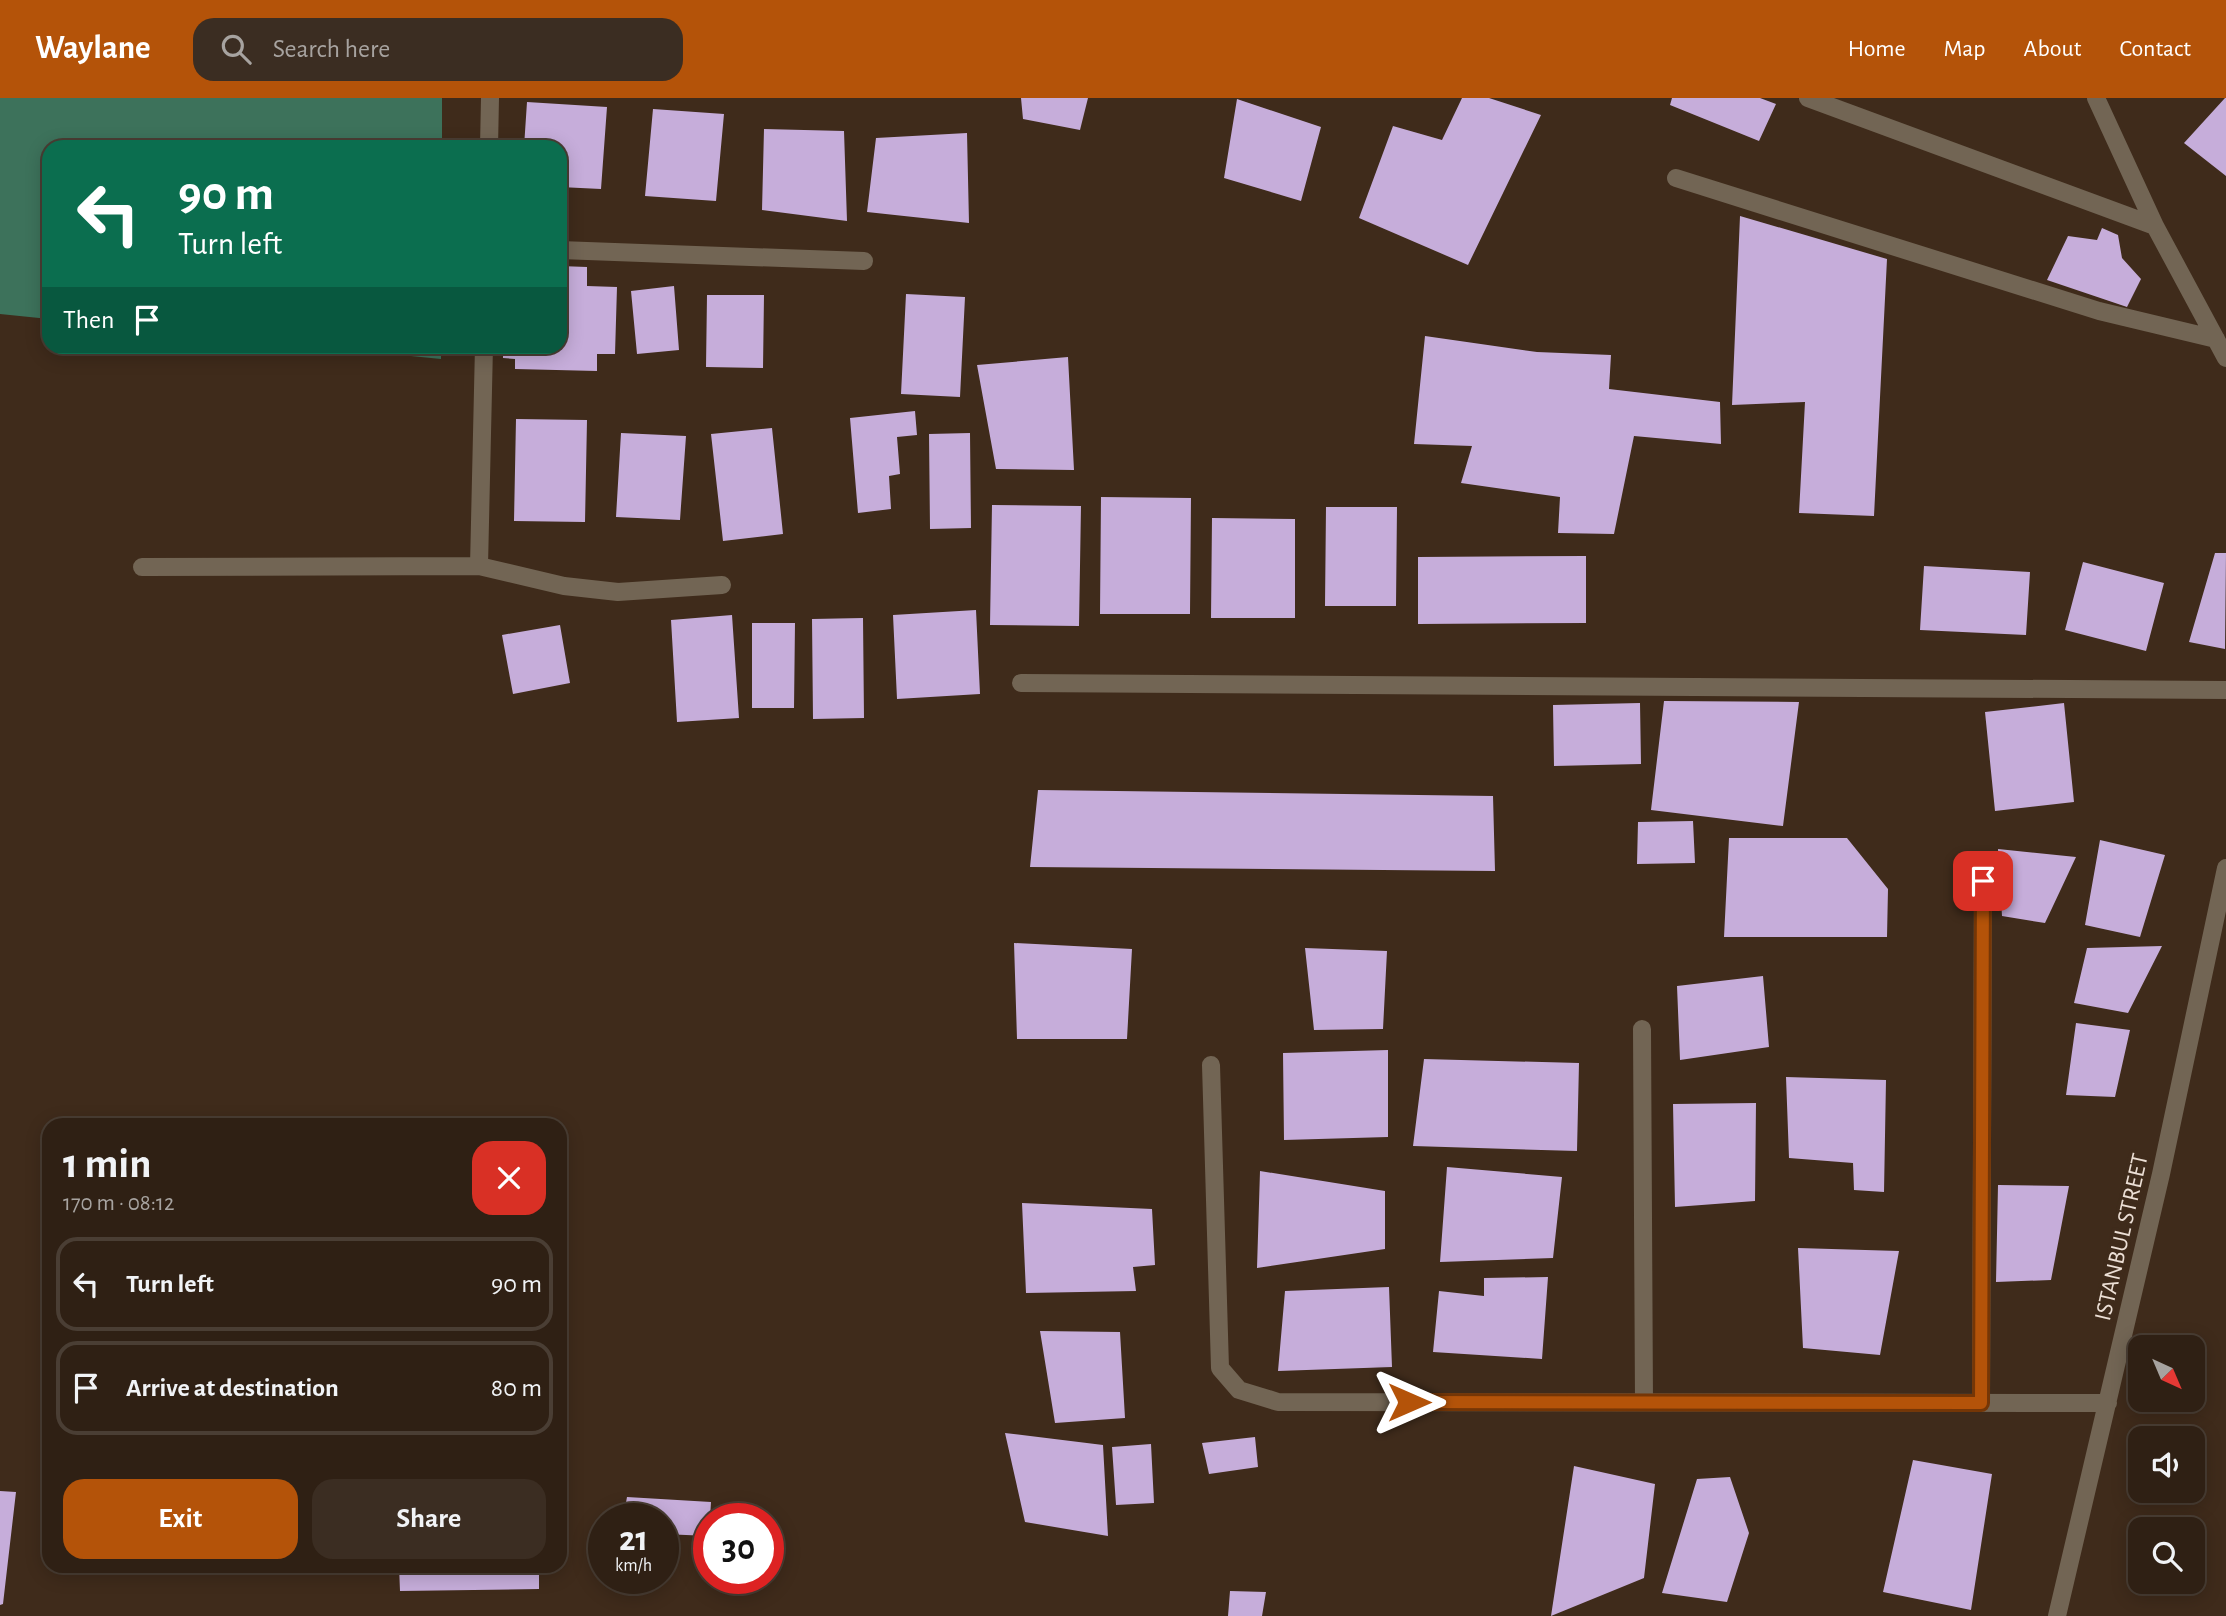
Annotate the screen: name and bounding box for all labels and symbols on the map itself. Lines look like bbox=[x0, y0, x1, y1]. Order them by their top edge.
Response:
pin bbox=[1953, 851, 2013, 911]
street label: ISTANBUL STREET bbox=[2091, 1151, 2153, 1323]
north arrow bbox=[2128, 1335, 2205, 1412]
position arrow bbox=[1372, 1365, 1446, 1439]
speed limit sign: 30 bbox=[693, 1503, 784, 1594]

